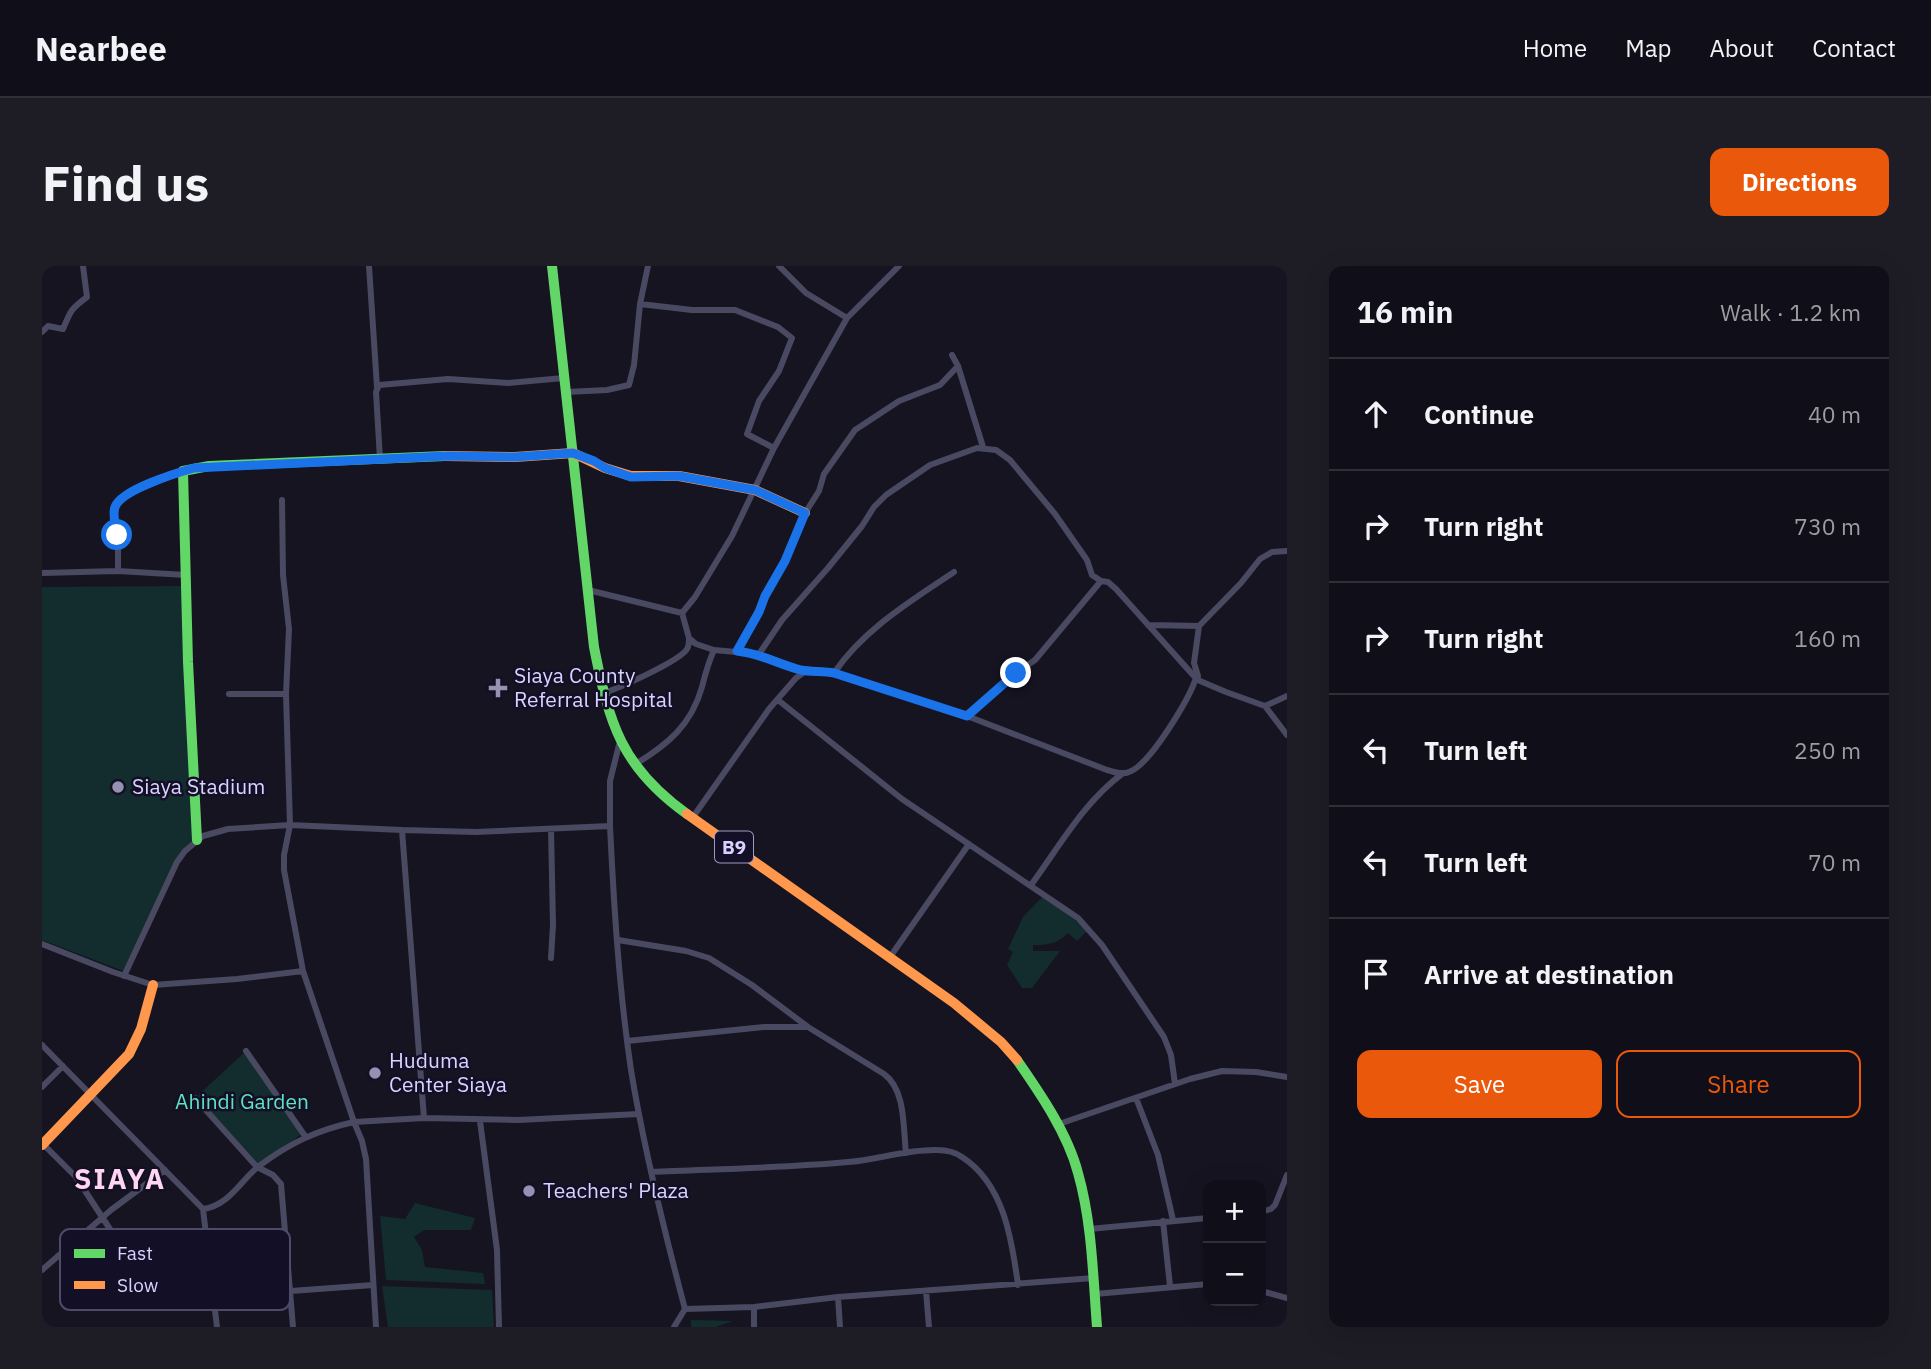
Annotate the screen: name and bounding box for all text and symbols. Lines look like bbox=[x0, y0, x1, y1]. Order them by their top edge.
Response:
text: Nearbee bbox=[35, 27, 167, 70]
text: Home bbox=[1523, 32, 1587, 64]
text: Map bbox=[1625, 32, 1671, 64]
text: About bbox=[1709, 32, 1774, 64]
text: Contact bbox=[1812, 32, 1896, 64]
button: Directions bbox=[1710, 148, 1889, 216]
text: Find us bbox=[42, 151, 209, 214]
text: 16 min bbox=[1357, 292, 1453, 331]
text: Walk · 1.2 km bbox=[1720, 297, 1861, 327]
icon: ahead bbox=[1357, 395, 1395, 433]
text: Continue bbox=[1424, 397, 1534, 431]
text: 40 m bbox=[1808, 399, 1861, 429]
icon: right bbox=[1357, 507, 1395, 545]
text: Turn right bbox=[1424, 509, 1543, 543]
text: 730 m bbox=[1794, 511, 1861, 541]
route start bbox=[101, 519, 132, 550]
icon: right bbox=[1357, 619, 1395, 657]
text: Turn right bbox=[1424, 621, 1543, 655]
text: 160 m bbox=[1794, 623, 1861, 653]
route end bbox=[1000, 657, 1031, 688]
place label: Siaya County Referral Hospital bbox=[514, 661, 673, 713]
marker: Siaya County Referral Hospital bbox=[488, 678, 508, 698]
icon: left bbox=[1357, 731, 1395, 769]
text: Turn left bbox=[1424, 733, 1527, 767]
text: 250 m bbox=[1794, 735, 1861, 765]
place label: Siaya Stadium bbox=[132, 772, 265, 800]
marker: Siaya Stadium bbox=[110, 779, 126, 795]
road number: B9 bbox=[715, 832, 753, 862]
icon: left bbox=[1357, 843, 1395, 881]
text: Turn left bbox=[1424, 845, 1527, 879]
text: 70 m bbox=[1808, 847, 1861, 877]
icon: arrive bbox=[1357, 955, 1395, 993]
text: Arrive at destination bbox=[1424, 957, 1674, 991]
place label: Huduma Center Siaya bbox=[389, 1046, 507, 1098]
button: Save bbox=[1357, 1050, 1602, 1118]
button: Share bbox=[1616, 1050, 1861, 1118]
marker: Huduma Center Siaya bbox=[367, 1065, 383, 1081]
park label: Ahindi Garden bbox=[175, 1087, 309, 1115]
district label: SIAYA bbox=[74, 1160, 166, 1197]
place label: Teachers' Plaza bbox=[543, 1176, 689, 1204]
map controls bbox=[1203, 1180, 1266, 1306]
button: + bbox=[1203, 1180, 1266, 1243]
marker: Teachers' Plaza bbox=[521, 1183, 537, 1199]
legend bbox=[60, 1229, 290, 1310]
text: Fast bbox=[117, 1241, 153, 1265]
button: − bbox=[1203, 1243, 1266, 1306]
text: Slow bbox=[117, 1273, 158, 1297]

